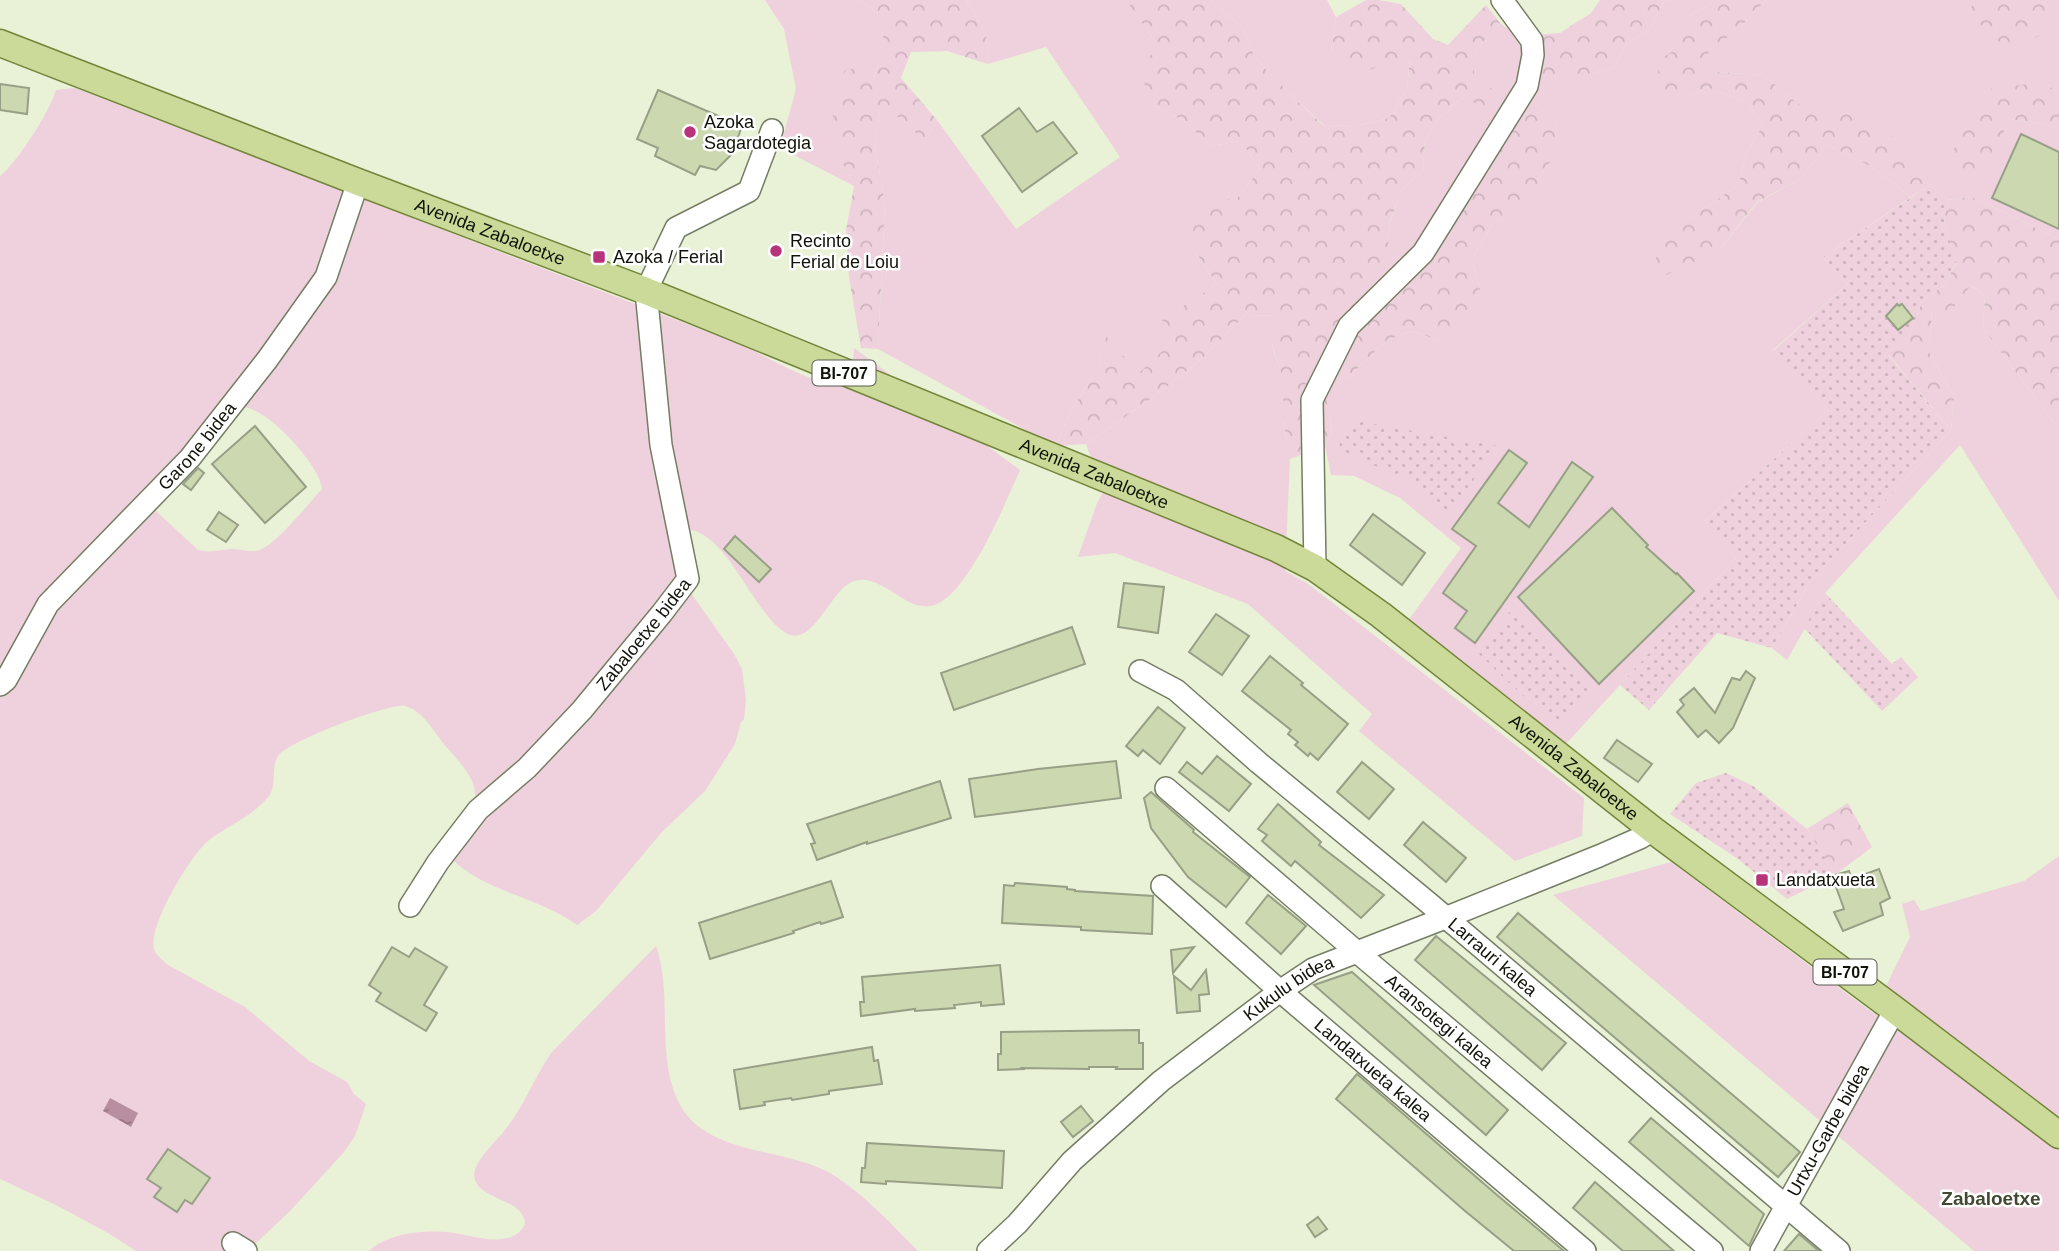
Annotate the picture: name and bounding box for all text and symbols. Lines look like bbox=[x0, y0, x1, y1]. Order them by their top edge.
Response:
place label: Azoka Sagardotegia bbox=[704, 112, 812, 153]
marker: Azoka Sagardotegia bbox=[682, 124, 698, 140]
street label: Avenida Zabaloetxe bbox=[412, 194, 568, 269]
place label: Recinto Ferial de Loiu bbox=[790, 231, 899, 272]
marker: Recinto Ferial de Loiu bbox=[768, 243, 784, 259]
place label: Azoka / Ferial bbox=[613, 247, 723, 267]
marker: Azoka / Ferial bbox=[591, 249, 607, 265]
road number: BI-707 bbox=[812, 360, 876, 386]
street label: Garone bidea bbox=[154, 397, 241, 494]
street label: Avenida Zabaloetxe bbox=[1017, 435, 1171, 513]
street label: Zabaloetxe bidea bbox=[593, 573, 696, 694]
street label: Avenida Zabaloetxe bbox=[1505, 710, 1642, 825]
place label: Landatxueta bbox=[1776, 870, 1876, 890]
marker: Landatxueta bbox=[1754, 872, 1770, 888]
street label: Larrauri kalea bbox=[1444, 914, 1542, 1001]
street label: Kukulu bidea bbox=[1240, 952, 1337, 1025]
road number: BI-707 bbox=[1814, 960, 1876, 984]
street label: Aransotegi kalea bbox=[1381, 970, 1498, 1073]
street label: Landatxueta kalea bbox=[1310, 1015, 1436, 1126]
street label: Urtxu-Garbe bidea bbox=[1783, 1060, 1873, 1200]
district label: Zabaloetxe bbox=[1941, 1188, 2041, 1209]

